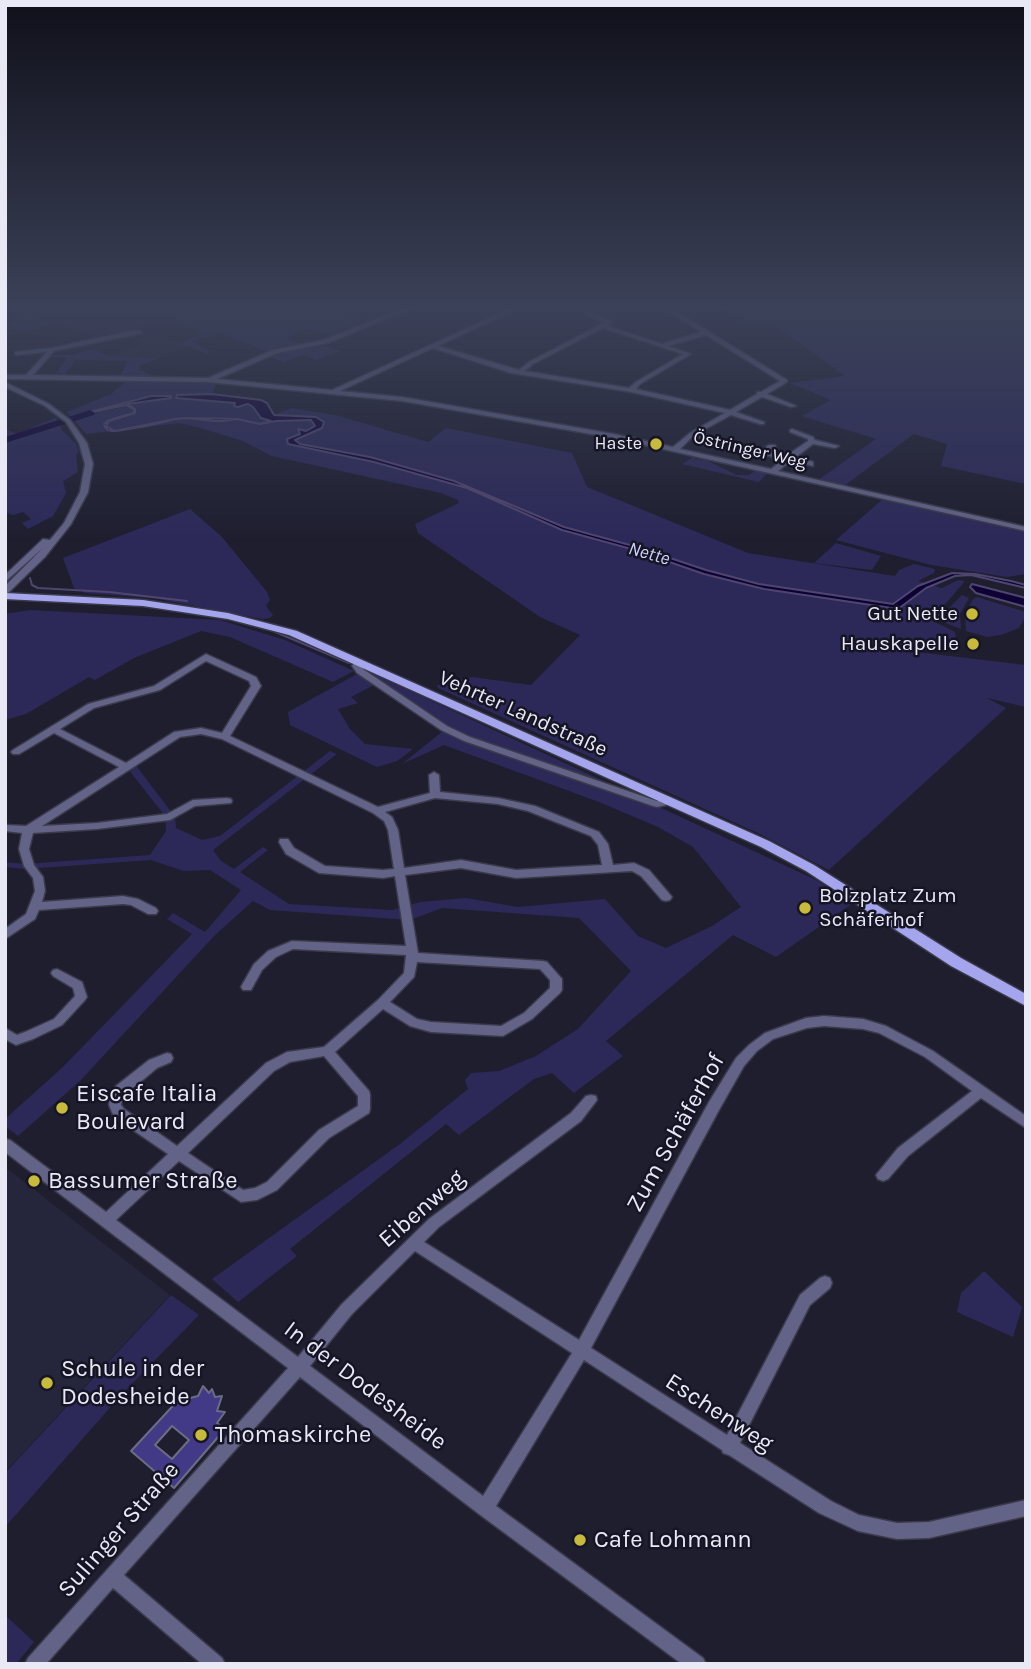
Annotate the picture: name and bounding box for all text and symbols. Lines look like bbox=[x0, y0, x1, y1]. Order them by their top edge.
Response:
street label: Östringer Weg bbox=[691, 426, 809, 474]
place label: Haste bbox=[595, 433, 642, 455]
marker: Haste bbox=[648, 436, 664, 452]
water label: Nette bbox=[626, 537, 672, 571]
place label: Gut Nette bbox=[867, 601, 958, 627]
marker: Gut Nette bbox=[964, 606, 980, 622]
place label: Hauskapelle bbox=[841, 631, 959, 657]
marker: Hauskapelle bbox=[965, 636, 981, 652]
street label: Vehrter Landstraße bbox=[435, 666, 611, 762]
place label: Bolzplatz Zum Schäferhof bbox=[819, 883, 957, 933]
marker: Bolzplatz Zum Schäferhof bbox=[797, 900, 813, 916]
street label: Zum Schäferhof bbox=[621, 1049, 731, 1217]
place label: Eiscafe Italia Boulevard bbox=[76, 1080, 217, 1136]
marker: Eiscafe Italia Boulevard bbox=[54, 1100, 70, 1116]
street label: Eibenweg bbox=[373, 1164, 471, 1254]
place label: Bassumer Straße bbox=[48, 1167, 238, 1195]
marker: Bassumer Straße bbox=[26, 1173, 42, 1189]
street label: In der Dodesheide bbox=[278, 1315, 452, 1457]
place label: Schule in der Dodesheide bbox=[61, 1355, 204, 1411]
street label: Eschenweg bbox=[660, 1367, 778, 1459]
marker: Schule in der Dodesheide bbox=[39, 1375, 55, 1391]
place label: Thomaskirche bbox=[215, 1421, 371, 1449]
marker: Thomaskirche bbox=[193, 1427, 209, 1443]
street label: Sulinger Straße bbox=[52, 1456, 186, 1604]
place label: Cafe Lohmann bbox=[594, 1526, 752, 1554]
marker: Cafe Lohmann bbox=[572, 1532, 588, 1548]

